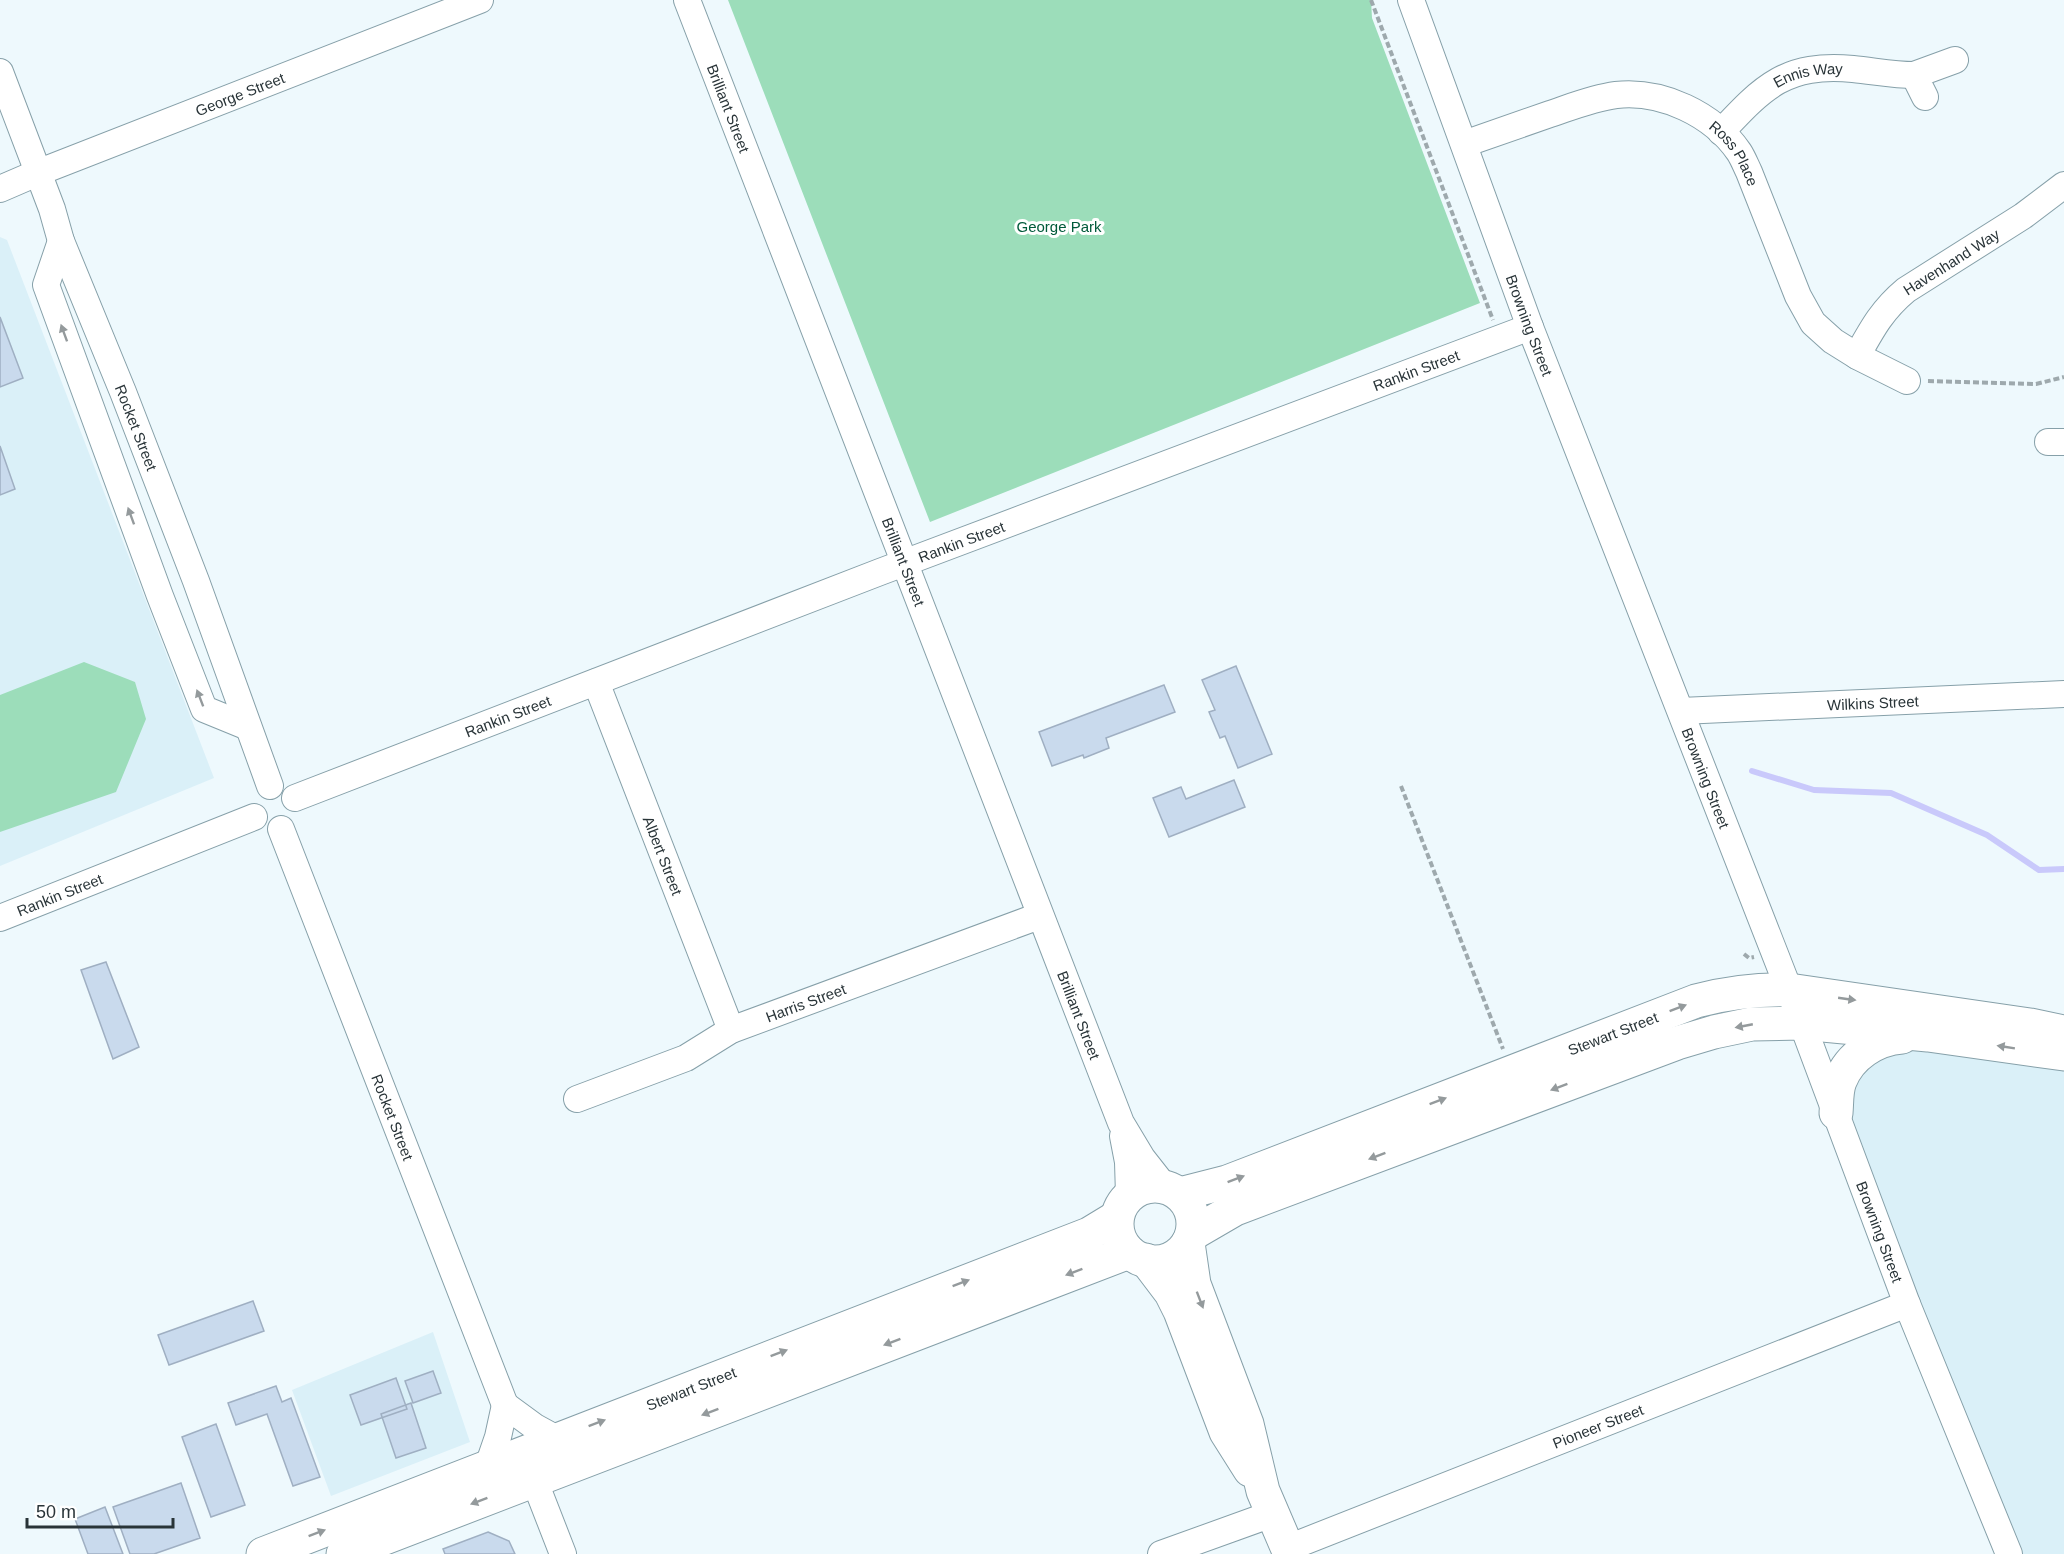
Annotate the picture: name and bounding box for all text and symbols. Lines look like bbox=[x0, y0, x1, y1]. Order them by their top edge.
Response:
street label: Ennis Way bbox=[1770, 59, 1843, 91]
street label: Brilliant Street bbox=[704, 62, 754, 156]
street label: George Street bbox=[193, 68, 288, 119]
street label: Ross Place bbox=[1706, 117, 1762, 188]
park label: George Park bbox=[1016, 218, 1102, 235]
street label: Havenhand Way bbox=[1900, 225, 2003, 298]
street label: Browning Street bbox=[1503, 272, 1557, 379]
one-way arrow bbox=[58, 324, 68, 342]
street label: Rankin Street bbox=[1371, 346, 1462, 394]
street label: Rocket Street bbox=[112, 382, 161, 474]
one-way arrow bbox=[126, 507, 135, 525]
street label: Brilliant Street bbox=[879, 515, 929, 609]
street label: Rankin Street bbox=[916, 517, 1008, 565]
one-way arrow bbox=[195, 689, 205, 707]
street label: Rankin Street bbox=[462, 691, 554, 740]
street label: Wilkins Street bbox=[1827, 692, 1920, 713]
street label: Browning Street bbox=[1679, 725, 1734, 831]
street label: Albert Street bbox=[640, 813, 687, 898]
street label: Rankin Street bbox=[14, 869, 106, 919]
street label: Brilliant Street bbox=[1054, 968, 1104, 1062]
street label: Harris Street bbox=[763, 980, 849, 1025]
one-way arrow bbox=[1838, 994, 1857, 1003]
one-way arrow bbox=[1669, 1002, 1687, 1012]
street label: Stewart Street bbox=[1565, 1008, 1661, 1058]
one-way arrow bbox=[1734, 1022, 1753, 1031]
one-way arrow bbox=[1996, 1042, 2015, 1051]
street label: Rocket Street bbox=[369, 1072, 418, 1163]
one-way arrow bbox=[1550, 1083, 1568, 1093]
one-way arrow bbox=[1429, 1096, 1447, 1106]
one-way arrow bbox=[1367, 1151, 1385, 1161]
one-way arrow bbox=[1227, 1174, 1245, 1183]
street label: Browning Street bbox=[1853, 1179, 1907, 1285]
one-way arrow bbox=[1065, 1268, 1083, 1278]
one-way arrow bbox=[953, 1278, 971, 1288]
one-way arrow bbox=[1195, 1292, 1205, 1310]
one-way arrow bbox=[883, 1338, 901, 1347]
one-way arrow bbox=[771, 1348, 789, 1358]
street label: Stewart Street bbox=[644, 1363, 739, 1413]
street label: Pioneer Street bbox=[1550, 1400, 1646, 1451]
one-way arrow bbox=[701, 1408, 719, 1417]
one-way arrow bbox=[589, 1418, 607, 1428]
scale bar bbox=[27, 1491, 172, 1529]
one-way arrow bbox=[470, 1496, 488, 1506]
text: 50 m bbox=[36, 1502, 76, 1522]
one-way arrow bbox=[308, 1528, 326, 1537]

